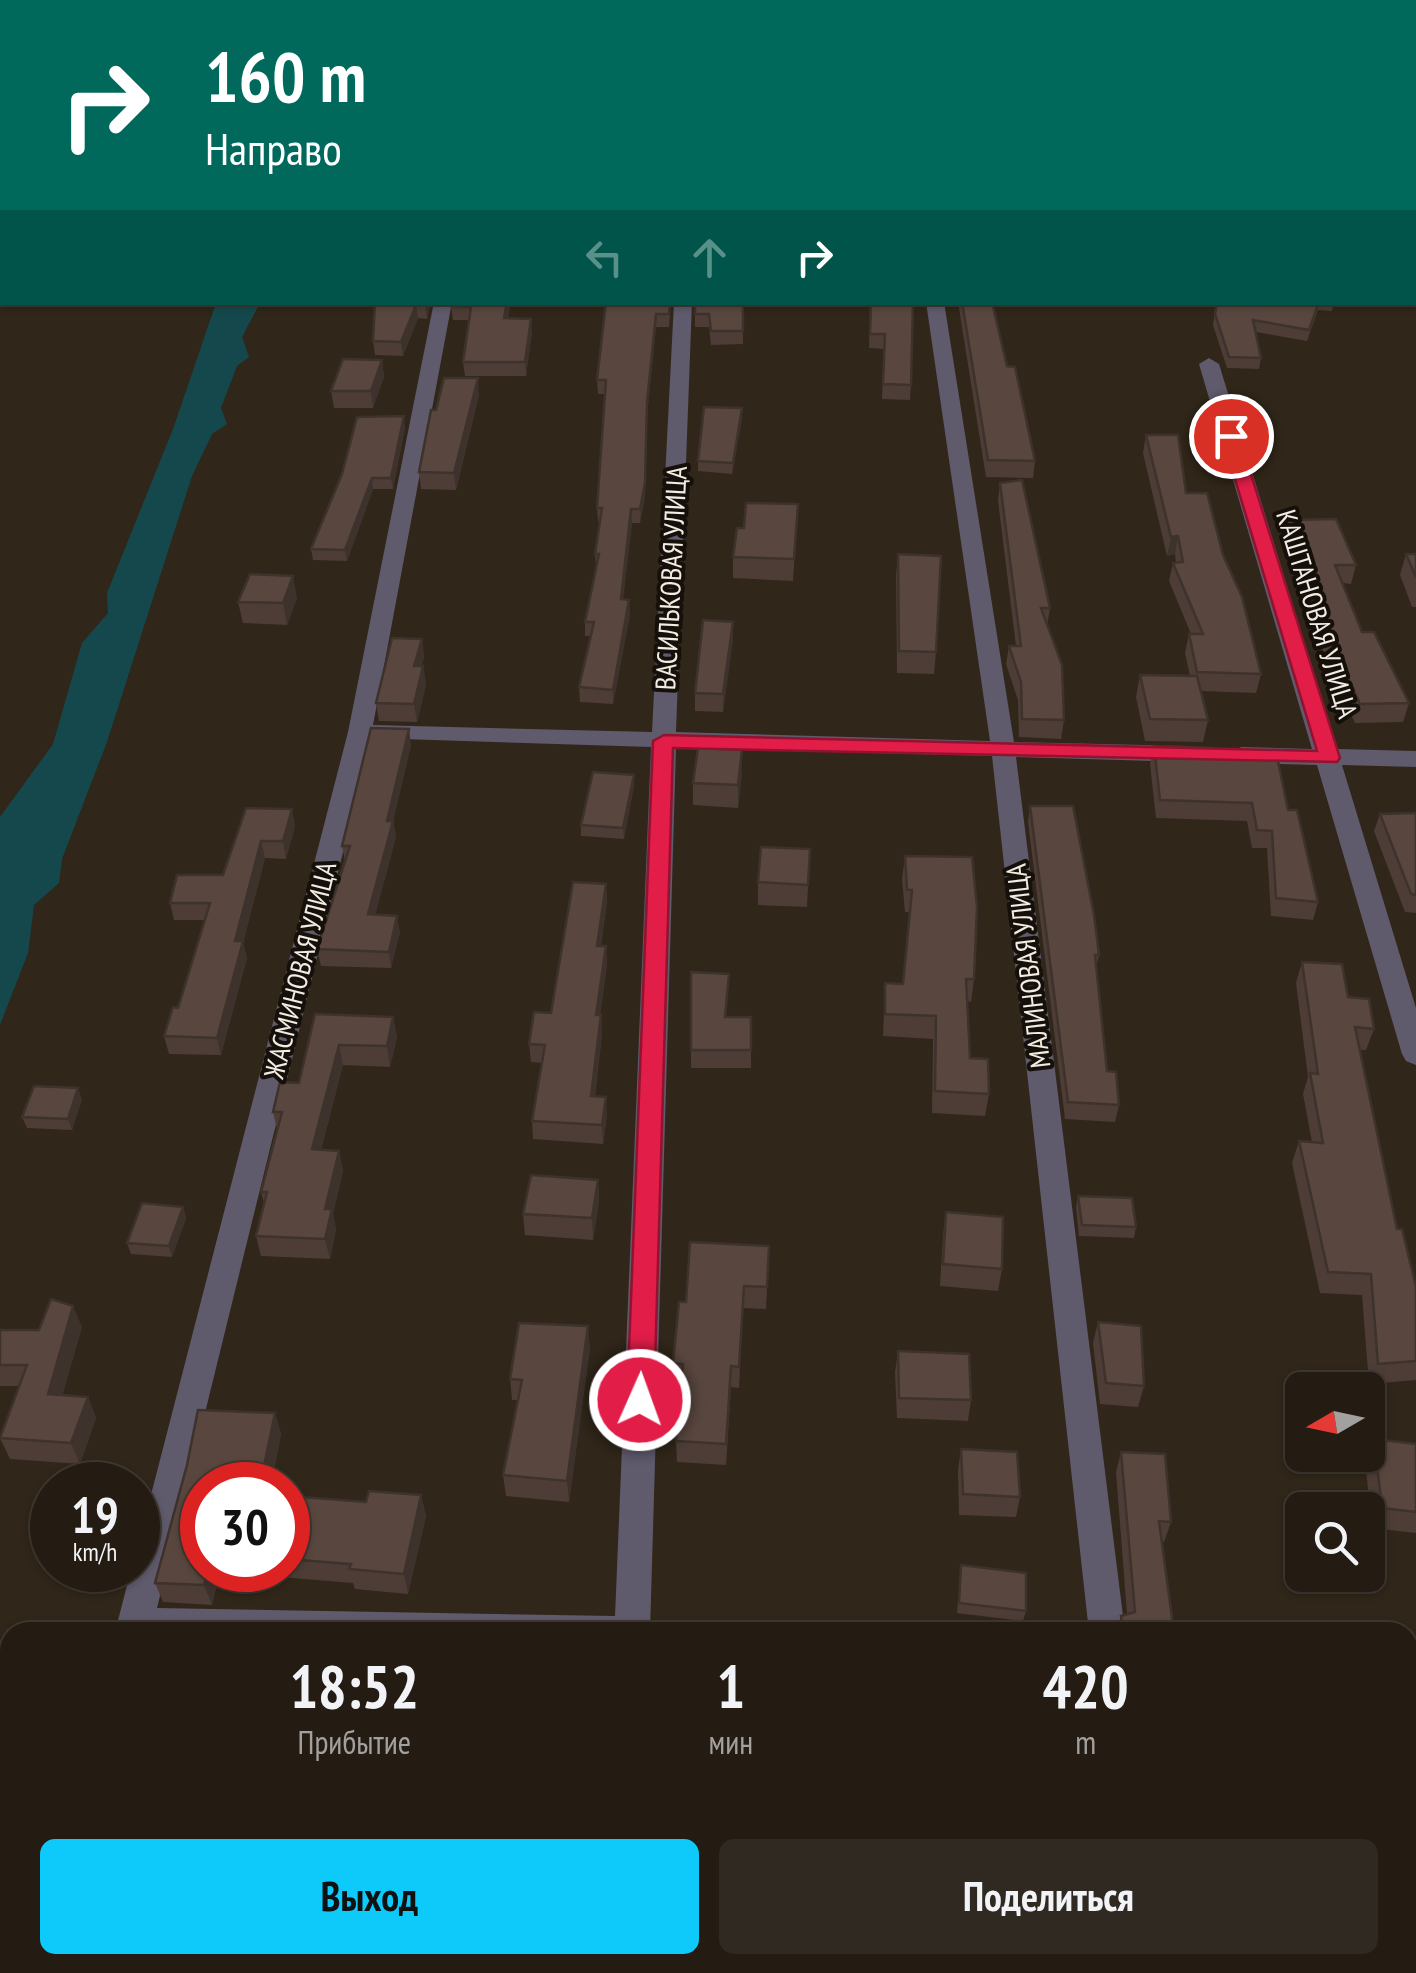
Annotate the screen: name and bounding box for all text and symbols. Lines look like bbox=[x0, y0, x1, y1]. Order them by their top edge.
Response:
text: 160 m bbox=[205, 31, 366, 121]
icon: right bbox=[40, 40, 170, 170]
text: Направо bbox=[205, 119, 342, 177]
icon: left bbox=[577, 230, 632, 285]
icon: ahead bbox=[682, 230, 737, 285]
icon: right bbox=[787, 230, 842, 285]
pin bbox=[1189, 394, 1274, 479]
icon: arrive bbox=[1204, 409, 1259, 464]
street label: ВАСИЛЬКОВАЯ УЛИЦА bbox=[646, 464, 695, 691]
street label: КАШТАНОВАЯ УЛИЦА bbox=[1268, 505, 1367, 723]
street label: ЖАСМИНОВАЯ УЛИЦА bbox=[254, 857, 345, 1083]
street label: МАЛИНОВАЯ УЛИЦА bbox=[997, 861, 1058, 1070]
position arrow bbox=[588, 1348, 692, 1452]
north arrow bbox=[1285, 1372, 1385, 1472]
map controls bbox=[1285, 1372, 1385, 1592]
speed limit sign: 30 bbox=[180, 1462, 310, 1592]
text: 19 bbox=[71, 1482, 119, 1547]
button: search bbox=[1285, 1492, 1385, 1592]
text: km/h bbox=[73, 1536, 117, 1568]
text: 18:52 bbox=[289, 1647, 419, 1725]
text: 1 bbox=[717, 1647, 745, 1725]
text: 420 bbox=[1043, 1647, 1129, 1725]
text: Прибытие bbox=[298, 1721, 411, 1763]
text: мин bbox=[709, 1721, 753, 1763]
text: m bbox=[1075, 1721, 1096, 1763]
button: Выход bbox=[40, 1839, 699, 1954]
button: Поделиться bbox=[719, 1839, 1378, 1954]

